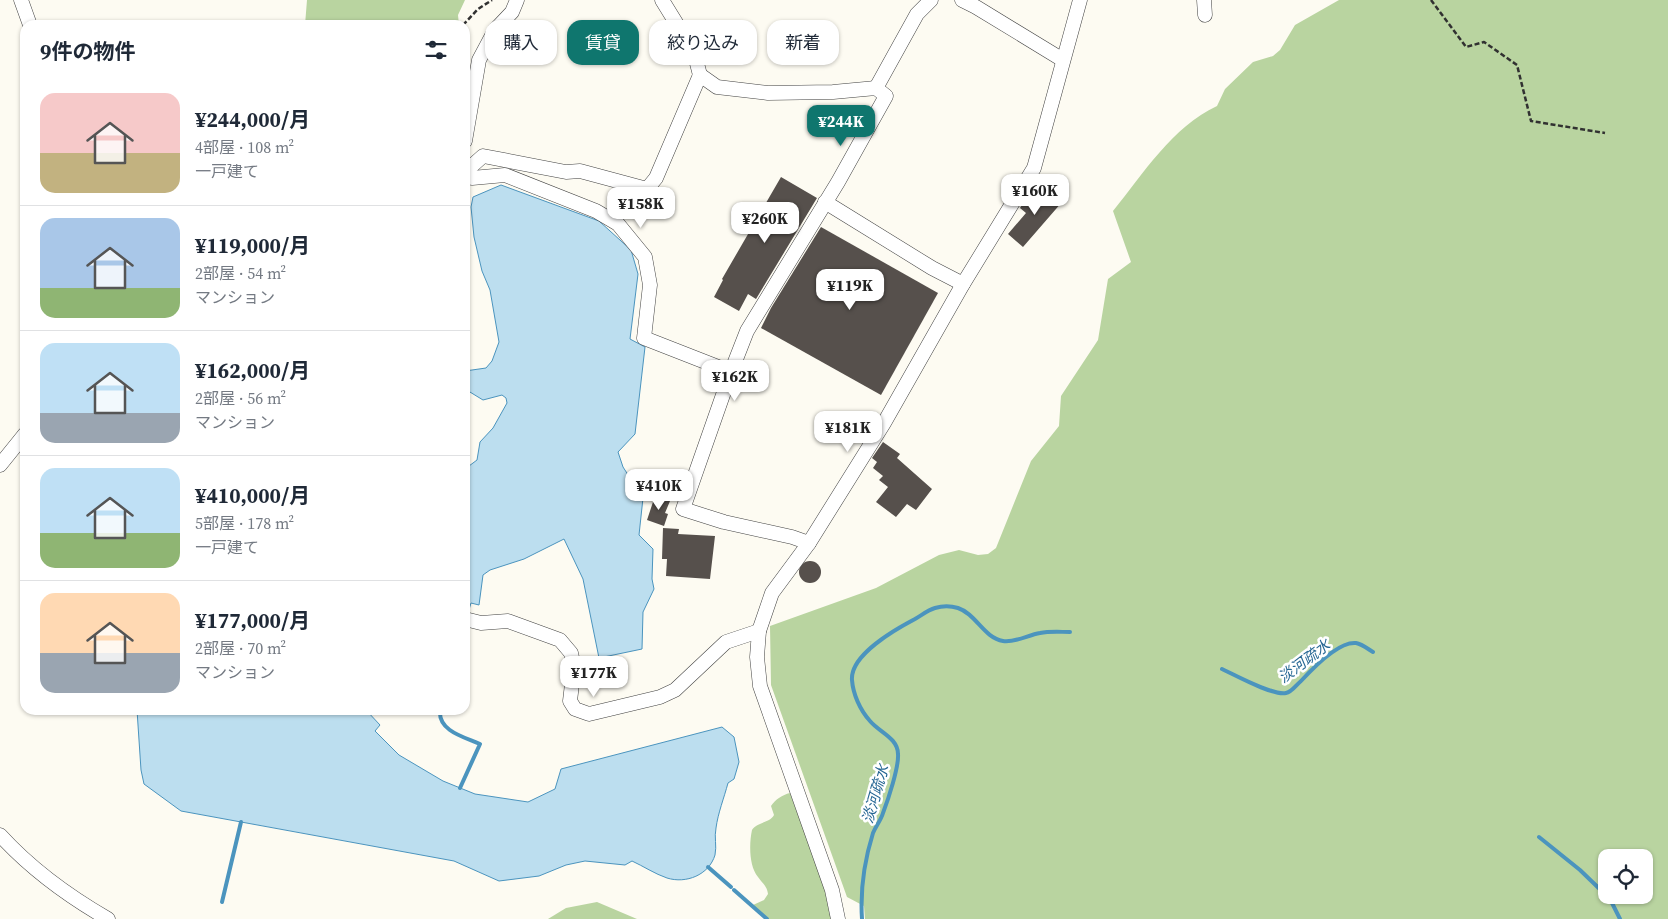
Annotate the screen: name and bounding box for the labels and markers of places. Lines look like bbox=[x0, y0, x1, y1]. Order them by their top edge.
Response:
pin: ¥244K bbox=[806, 104, 876, 147]
pin: ¥160K bbox=[1000, 174, 1070, 216]
pin: ¥158K bbox=[606, 186, 676, 229]
pin: ¥260K bbox=[730, 202, 800, 244]
pin: ¥119K bbox=[815, 268, 885, 311]
pin: ¥162K bbox=[700, 360, 770, 402]
pin: ¥181K bbox=[813, 410, 883, 453]
pin: ¥410K bbox=[624, 468, 694, 511]
pin: ¥177K bbox=[559, 656, 629, 698]

